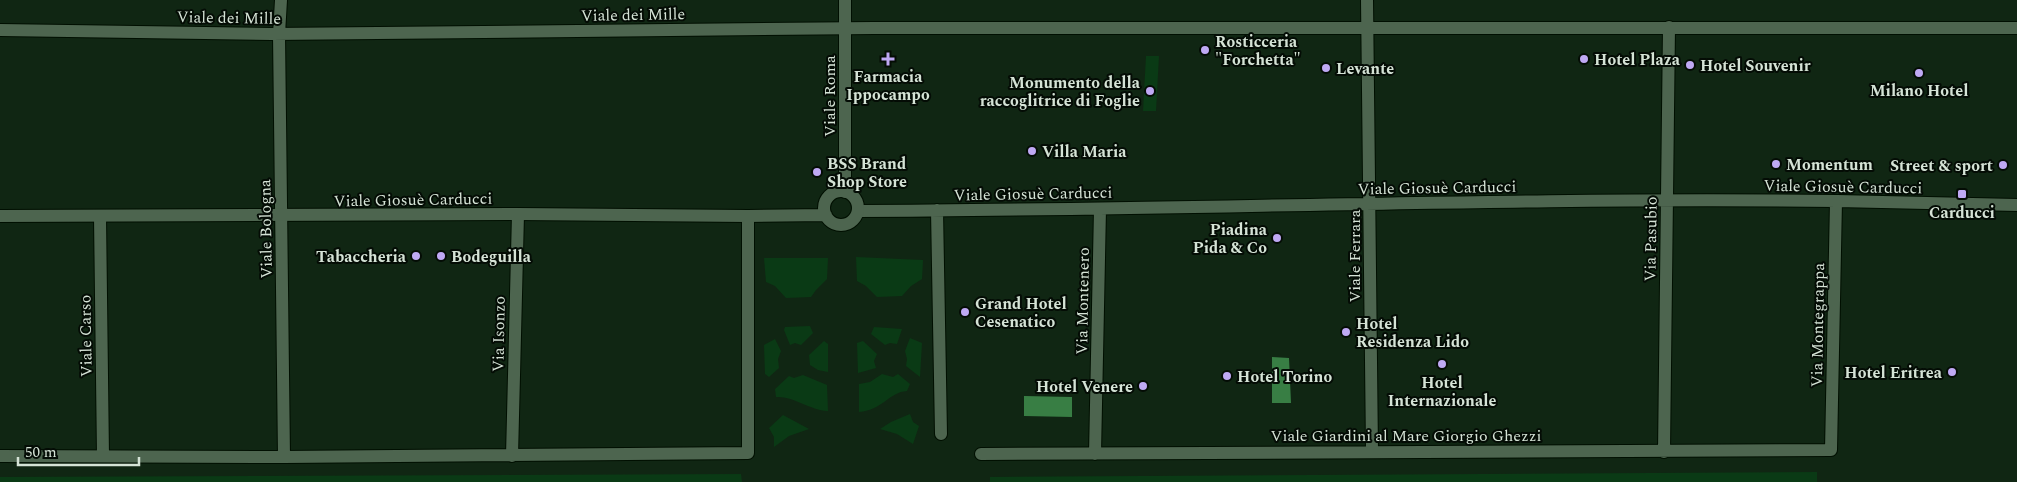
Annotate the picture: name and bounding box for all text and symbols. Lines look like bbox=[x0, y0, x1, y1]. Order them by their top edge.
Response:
street label: Viale dei Mille bbox=[581, 2, 685, 28]
street label: Viale dei Mille bbox=[177, 5, 281, 31]
place label: Rosticceria "Forchetta" bbox=[1215, 30, 1301, 72]
marker: Rosticceria "Forchetta" bbox=[1199, 44, 1211, 56]
place label: Hotel Plaza bbox=[1594, 48, 1681, 72]
marker: Farmacia Ippocampo bbox=[882, 53, 894, 65]
marker: Hotel Plaza bbox=[1578, 53, 1590, 65]
place label: Hotel Souvenir bbox=[1700, 54, 1811, 78]
street label: Viale Roma bbox=[818, 55, 842, 137]
place label: Levante bbox=[1336, 57, 1394, 81]
marker: Hotel Souvenir bbox=[1684, 59, 1696, 71]
marker: Levante bbox=[1320, 62, 1332, 74]
place label: Farmacia Ippocampo bbox=[846, 65, 930, 107]
marker: Milano Hotel bbox=[1913, 67, 1925, 79]
place label: Monumento della raccoglitrice di Foglie bbox=[980, 71, 1141, 113]
place label: Milano Hotel bbox=[1870, 79, 1968, 103]
marker: Monumento della raccoglitrice di Foglie bbox=[1144, 85, 1156, 97]
place label: Villa Maria bbox=[1042, 140, 1127, 164]
marker: Villa Maria bbox=[1026, 145, 1038, 157]
place label: BSS Brand Shop Store bbox=[827, 152, 907, 194]
place label: Momentum bbox=[1786, 153, 1874, 177]
place label: Street & sport bbox=[1890, 154, 1993, 178]
marker: Momentum bbox=[1770, 158, 1782, 170]
marker: Street & sport bbox=[1997, 159, 2009, 171]
marker: BSS Brand Shop Store bbox=[811, 166, 823, 178]
street label: Viale Giosuè Carducci bbox=[1763, 174, 1923, 200]
street label: Viale Giosuè Carducci bbox=[1357, 175, 1517, 201]
street label: Viale Bologna bbox=[253, 179, 279, 279]
street label: Viale Giosuè Carducci bbox=[953, 181, 1113, 207]
street label: Viale Giosuè Carducci bbox=[333, 187, 493, 213]
marker: Carducci bbox=[1956, 188, 1968, 200]
street label: Via Pasubio bbox=[1638, 196, 1664, 282]
place label: Carducci bbox=[1929, 201, 1995, 225]
street label: Viale Ferrara bbox=[1343, 209, 1367, 303]
place label: Piadina Pida & Co bbox=[1193, 218, 1268, 260]
marker: Piadina Pida & Co bbox=[1271, 232, 1283, 244]
place label: Tabaccheria bbox=[316, 245, 407, 269]
place label: Bodeguilla bbox=[451, 245, 532, 269]
street label: Via Montenero bbox=[1070, 247, 1096, 355]
marker: Tabaccheria bbox=[410, 250, 422, 262]
marker: Bodeguilla bbox=[435, 250, 447, 262]
street label: Via Montegrappa bbox=[1805, 262, 1831, 387]
place label: Grand Hotel Cesenatico bbox=[975, 292, 1067, 334]
street label: Viale Carso bbox=[73, 295, 99, 377]
street label: Via Isonzo bbox=[486, 296, 512, 372]
marker: Grand Hotel Cesenatico bbox=[959, 306, 971, 318]
place label: Hotel Residenza Lido bbox=[1356, 312, 1469, 354]
marker: Hotel Residenza Lido bbox=[1340, 326, 1352, 338]
marker: Hotel Internazionale bbox=[1436, 358, 1448, 370]
place label: Hotel Eritrea bbox=[1844, 361, 1943, 385]
place label: Hotel Torino bbox=[1237, 365, 1332, 389]
marker: Hotel Eritrea bbox=[1946, 366, 1958, 378]
marker: Hotel Torino bbox=[1221, 370, 1233, 382]
place label: Hotel Internazionale bbox=[1388, 371, 1496, 413]
place label: Hotel Venere bbox=[1036, 375, 1133, 399]
marker: Hotel Venere bbox=[1137, 380, 1149, 392]
street label: Viale Giardini al Mare Giorgio Ghezzi bbox=[1271, 424, 1541, 448]
scale bar bbox=[18, 434, 139, 466]
text: 50 m bbox=[25, 441, 57, 464]

